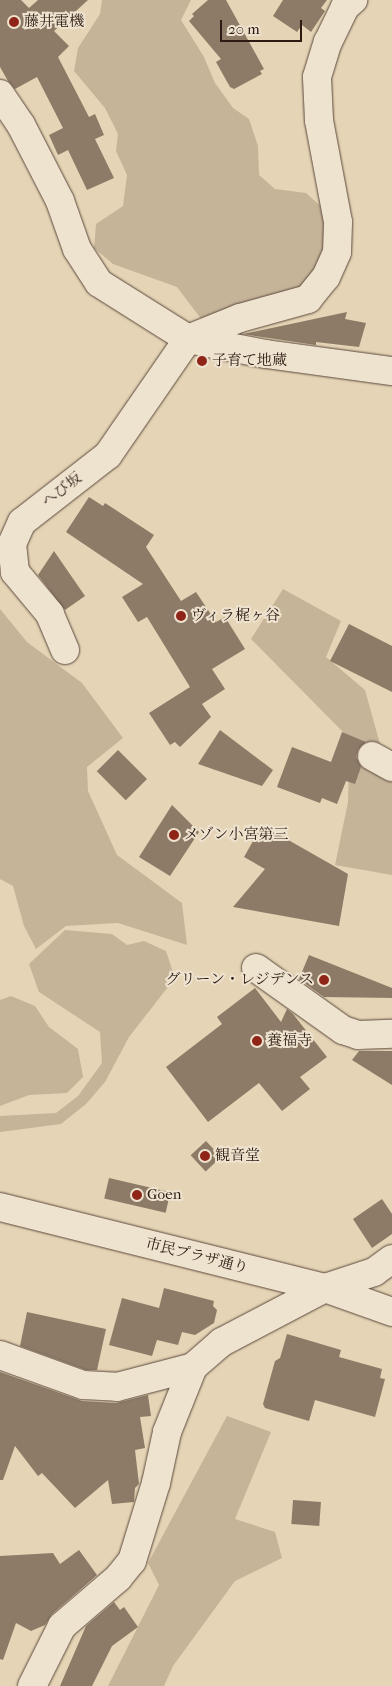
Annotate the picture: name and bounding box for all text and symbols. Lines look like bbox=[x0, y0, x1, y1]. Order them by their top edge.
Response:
scale bar bbox=[222, 10, 304, 42]
place label: 藤井電機 bbox=[24, 13, 84, 31]
marker: 藤井電機 bbox=[8, 16, 20, 28]
text: 20 m bbox=[228, 20, 260, 38]
place label: 子育て地蔵 bbox=[212, 352, 287, 370]
marker: 子育て地蔵 bbox=[196, 355, 208, 367]
street label: へび坂 bbox=[39, 469, 85, 511]
place label: ヴィラ梶ヶ谷 bbox=[191, 607, 281, 625]
marker: ヴィラ梶ヶ谷 bbox=[175, 610, 187, 622]
place label: メゾン小宮第三 bbox=[184, 826, 289, 844]
marker: メゾン小宮第三 bbox=[168, 829, 180, 841]
place label: グリーン・レジデンス bbox=[164, 971, 314, 989]
marker: グリーン・レジデンス bbox=[318, 974, 330, 986]
place label: 養福寺 bbox=[267, 1032, 312, 1050]
marker: 養福寺 bbox=[251, 1035, 263, 1047]
place label: 観音堂 bbox=[215, 1147, 260, 1165]
marker: 観音堂 bbox=[199, 1150, 211, 1162]
place label: Goen bbox=[147, 1186, 181, 1204]
marker: Goen bbox=[131, 1189, 143, 1201]
street label: 市民プラザ通り bbox=[144, 1235, 250, 1277]

